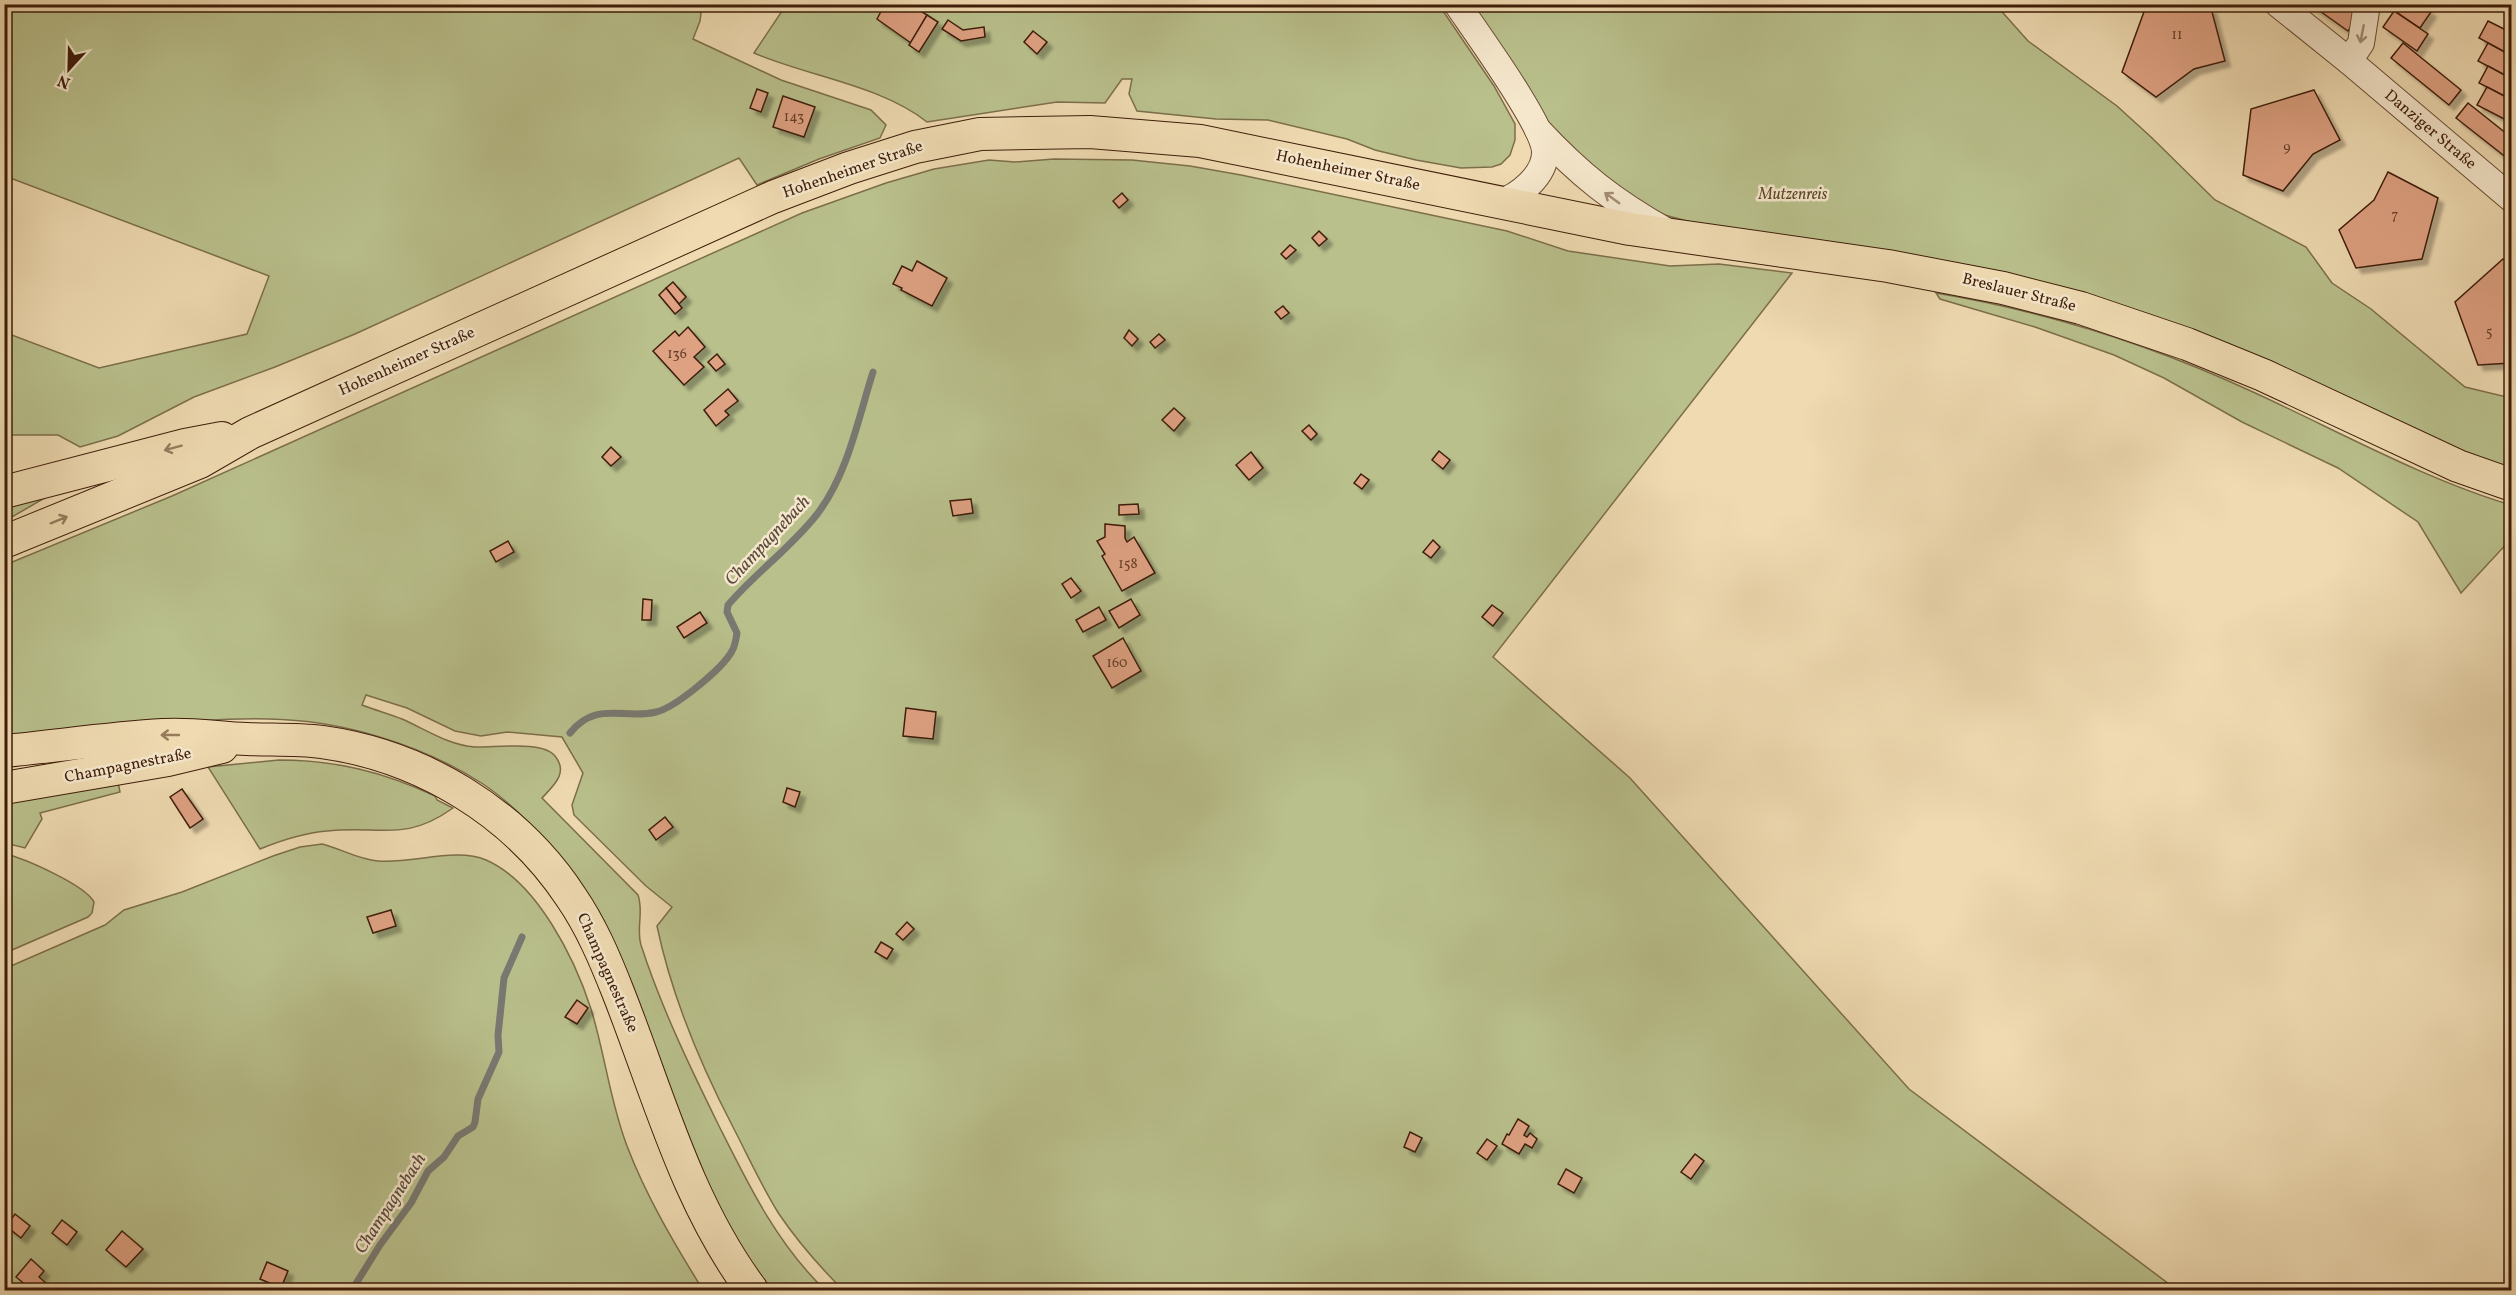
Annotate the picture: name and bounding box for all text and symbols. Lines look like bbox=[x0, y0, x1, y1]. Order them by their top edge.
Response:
one-way arrow bbox=[2356, 24, 2367, 43]
house number: 11 bbox=[2172, 26, 2182, 45]
north arrow bbox=[39, 39, 99, 99]
text: N bbox=[54, 69, 74, 93]
street label: Danziger Straße bbox=[2379, 85, 2481, 175]
house number: 143 bbox=[784, 108, 804, 127]
street label: Hohenheimer Straße bbox=[780, 136, 926, 204]
house number: 9 bbox=[2283, 138, 2291, 157]
street label: Hohenheimer Straße bbox=[1274, 145, 1422, 197]
park label: Mutzenreis bbox=[1758, 184, 1827, 206]
one-way arrow bbox=[1604, 192, 1620, 205]
house number: 7 bbox=[2392, 206, 2399, 225]
street label: Breslauer Straße bbox=[1960, 268, 2078, 318]
street label: Hohenheimer Straße bbox=[335, 322, 479, 402]
house number: 5 bbox=[2486, 323, 2492, 342]
house number: 136 bbox=[667, 345, 687, 364]
one-way arrow bbox=[163, 443, 182, 455]
water label: Champagnebach bbox=[720, 490, 817, 592]
one-way arrow bbox=[49, 514, 67, 525]
house number: 158 bbox=[1118, 555, 1138, 574]
house number: 160 bbox=[1107, 654, 1127, 673]
one-way arrow bbox=[161, 729, 181, 741]
street label: Champagnestraße bbox=[63, 743, 193, 789]
street label: Champagnestraße bbox=[571, 910, 643, 1036]
water label: Champagnebach bbox=[349, 1149, 433, 1259]

